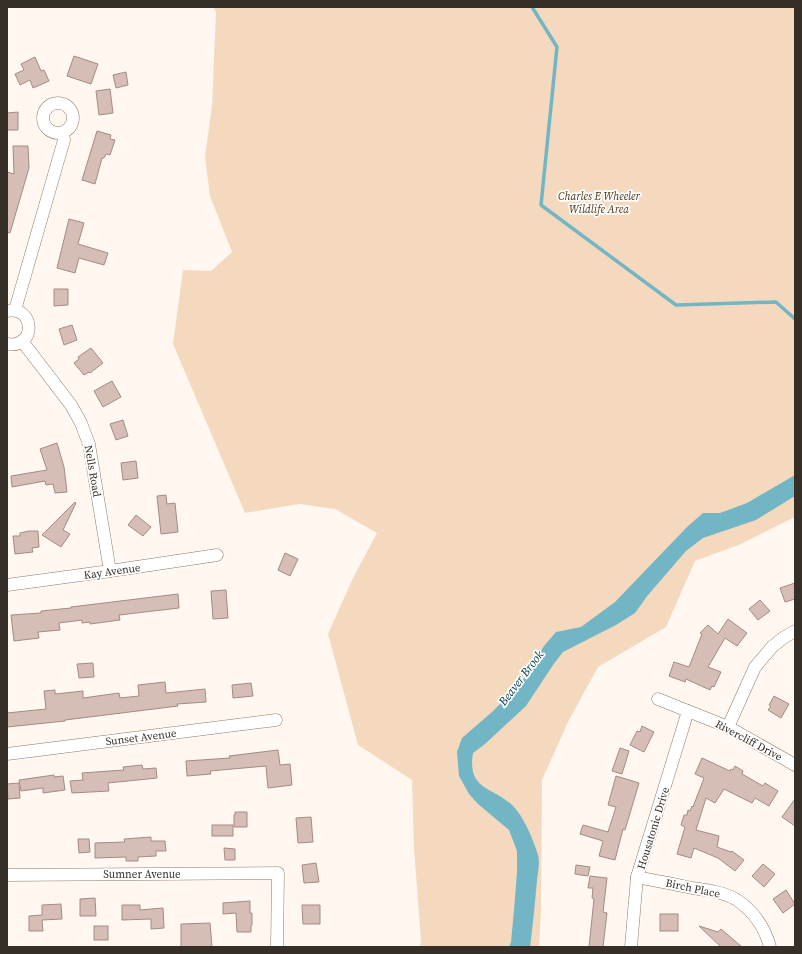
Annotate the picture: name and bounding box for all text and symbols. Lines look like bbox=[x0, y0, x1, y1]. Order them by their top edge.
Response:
park label: Charles E Wheeler Wildlife Area bbox=[558, 189, 641, 217]
street label: Nells Road bbox=[81, 444, 105, 499]
street label: Kay Avenue bbox=[83, 560, 142, 583]
water label: Beaver Brook bbox=[494, 647, 547, 710]
street label: Rivercliff Drive bbox=[713, 716, 785, 765]
street label: Sunset Avenue bbox=[105, 726, 178, 749]
street label: Housatonic Drive bbox=[634, 785, 673, 871]
street label: Sumner Avenue bbox=[103, 867, 181, 882]
street label: Birch Place bbox=[664, 875, 722, 902]

